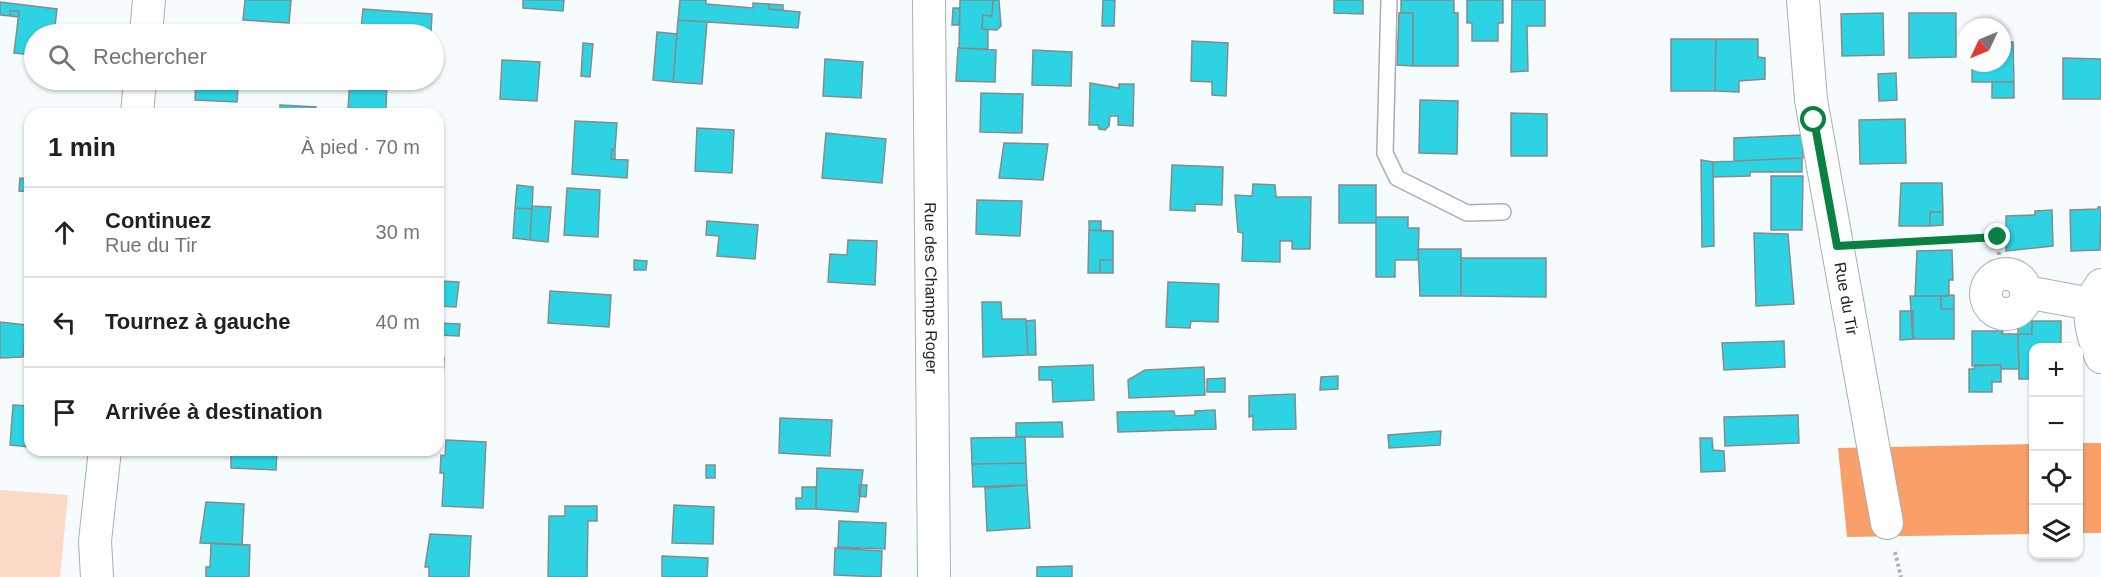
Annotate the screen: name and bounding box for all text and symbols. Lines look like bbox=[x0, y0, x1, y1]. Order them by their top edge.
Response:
north arrow bbox=[1957, 18, 2011, 72]
search box bbox=[24, 24, 444, 90]
icon: search bbox=[45, 41, 78, 74]
text: Rechercher bbox=[93, 44, 207, 69]
route start bbox=[1800, 106, 1826, 132]
text: 1 min bbox=[48, 132, 116, 162]
text: À pied · 70 m bbox=[301, 136, 420, 158]
street label: Rue des Champs Roger bbox=[922, 202, 941, 375]
text: Continuez bbox=[105, 208, 211, 233]
icon: ahead bbox=[48, 216, 81, 249]
text: 30 m bbox=[376, 221, 420, 243]
route end bbox=[1984, 223, 2010, 249]
text: Rue du Tir bbox=[105, 234, 197, 256]
street label: Rue du Tir bbox=[1832, 261, 1862, 337]
icon: left bbox=[48, 306, 81, 339]
text: Tournez à gauche bbox=[105, 309, 290, 334]
text: 40 m bbox=[376, 311, 420, 333]
map controls bbox=[2029, 343, 2083, 559]
button: + bbox=[2029, 343, 2083, 397]
icon: arrive bbox=[48, 396, 81, 429]
button: − bbox=[2029, 397, 2083, 451]
text: Arrivée à destination bbox=[105, 399, 323, 424]
button: locate bbox=[2029, 451, 2083, 505]
button: layers bbox=[2029, 505, 2083, 559]

